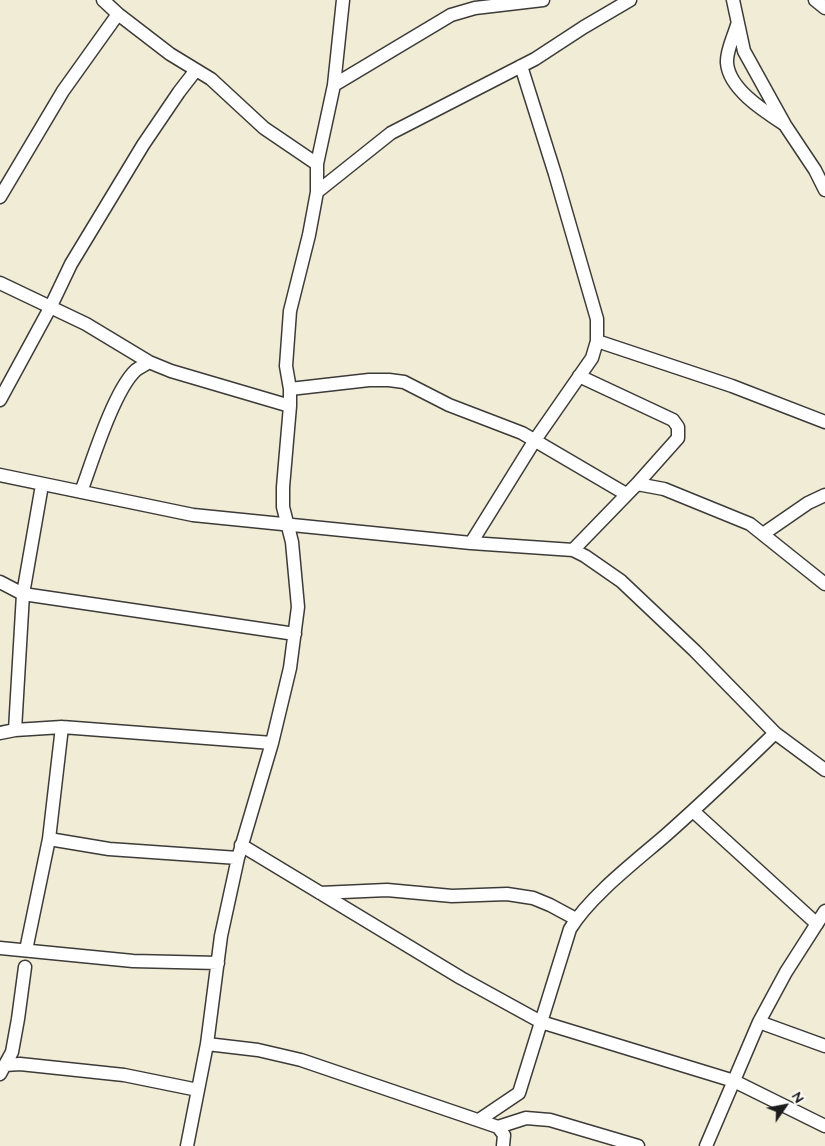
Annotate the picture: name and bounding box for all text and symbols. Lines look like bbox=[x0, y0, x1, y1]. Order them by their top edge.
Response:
north arrow bbox=[760, 1081, 810, 1131]
text: N bbox=[787, 1089, 808, 1107]

